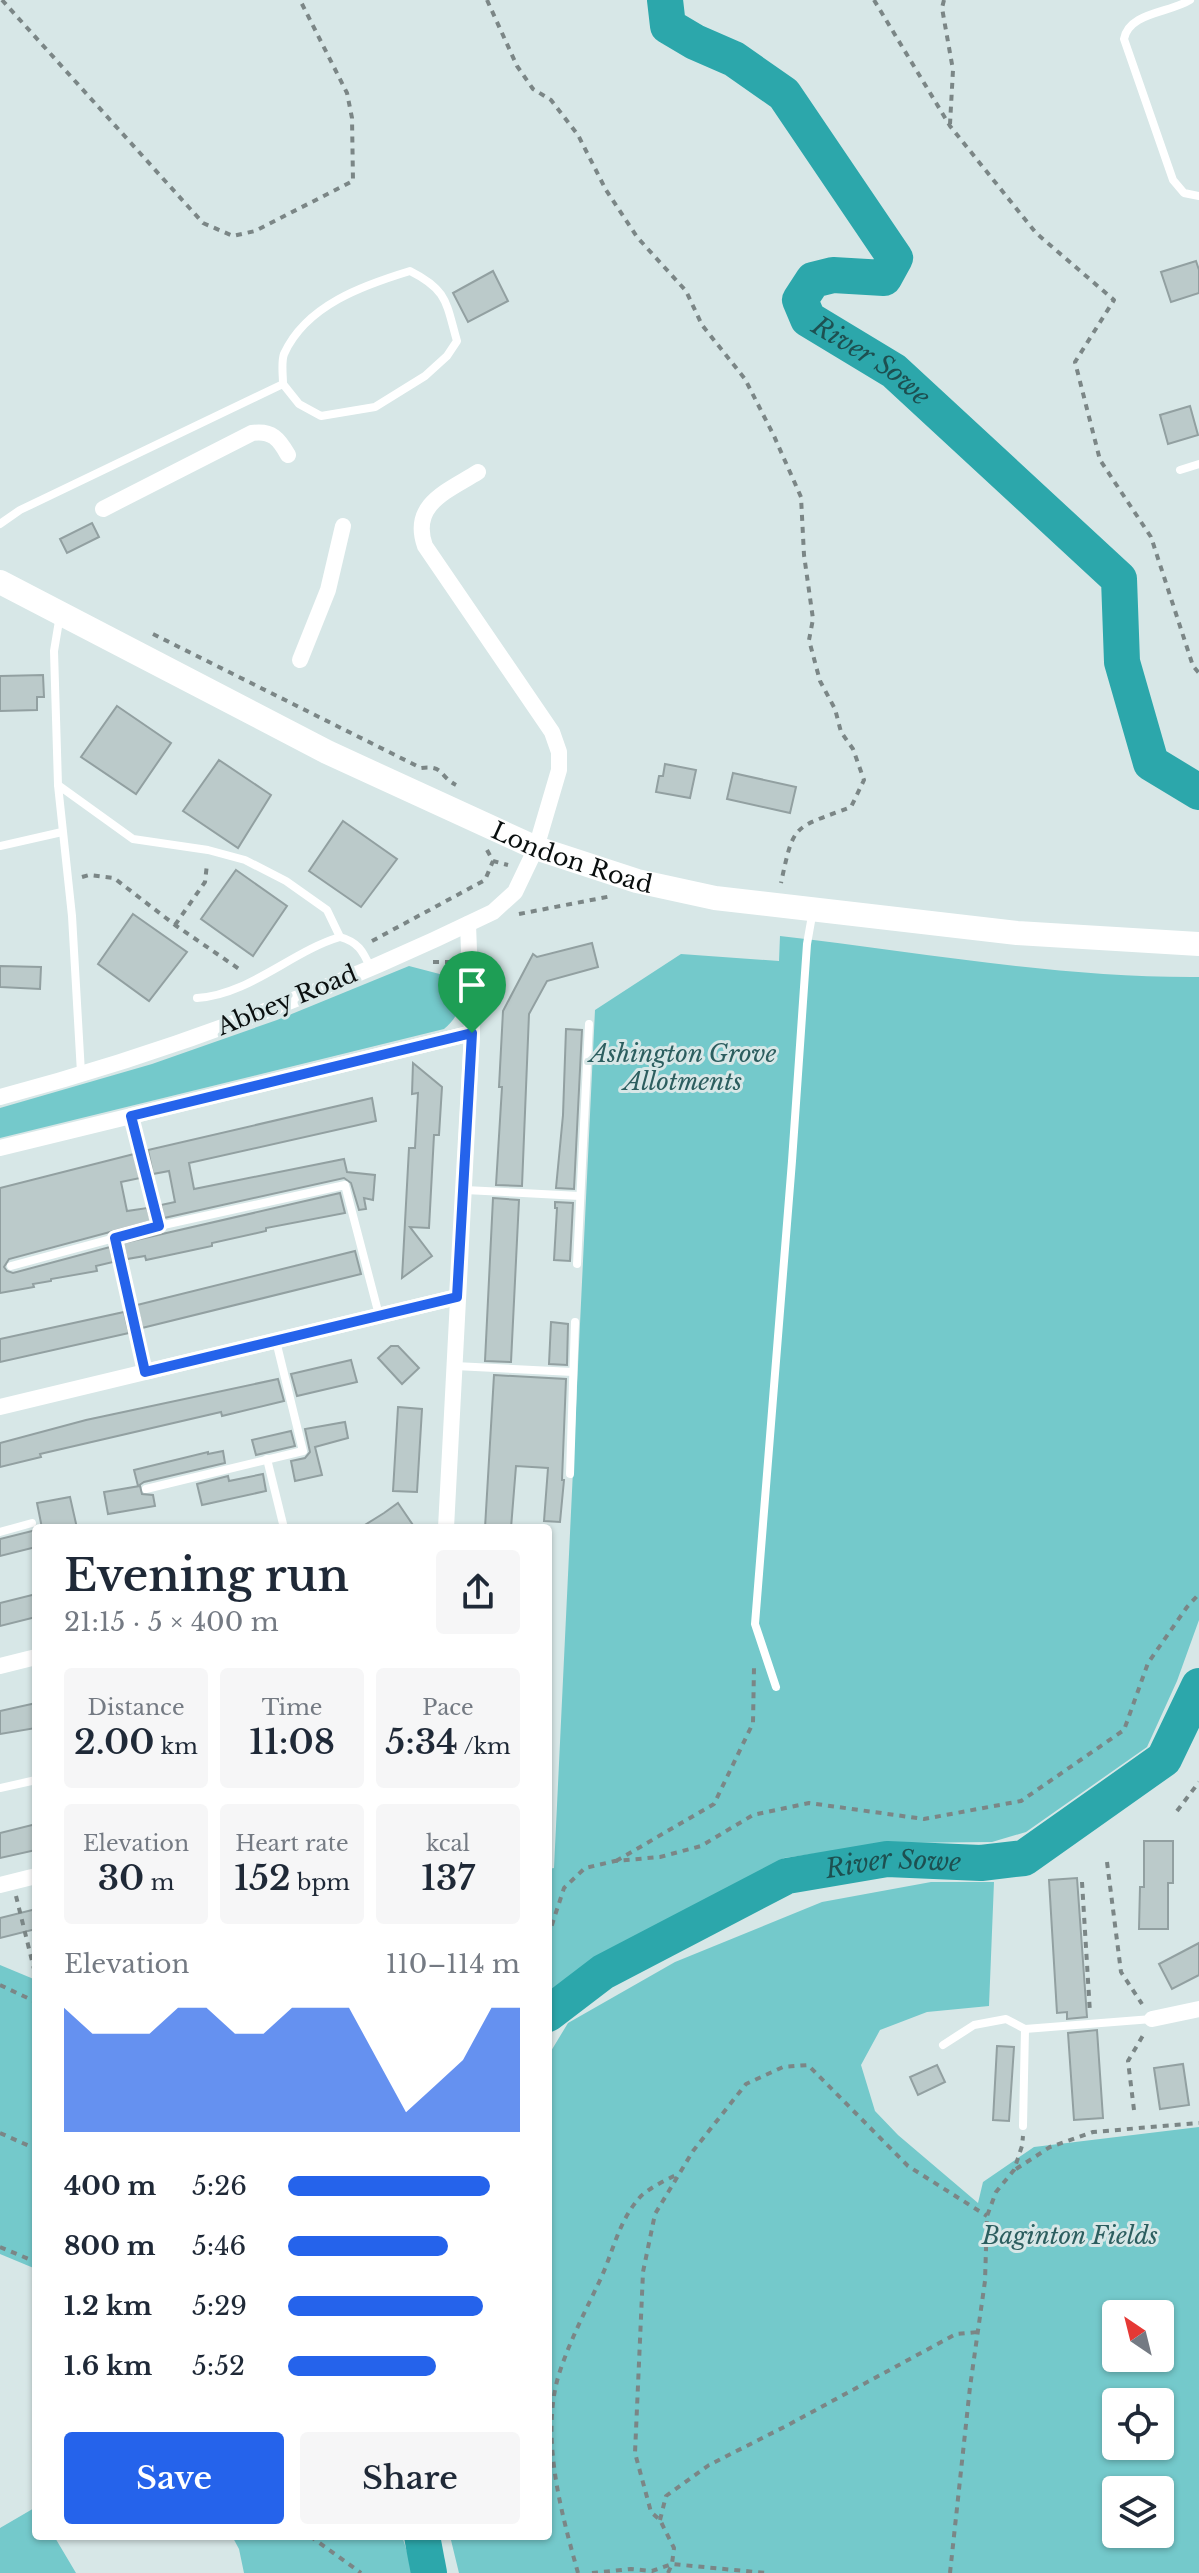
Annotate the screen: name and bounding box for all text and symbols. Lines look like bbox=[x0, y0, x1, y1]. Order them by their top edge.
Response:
water label: River Sowe bbox=[805, 309, 937, 412]
street label: London Road bbox=[487, 815, 655, 899]
pin bbox=[438, 951, 506, 1033]
street label: Abbey Road bbox=[212, 959, 361, 1042]
icon: arrive bbox=[450, 963, 494, 1007]
park label: Ashington Grove Allotments bbox=[587, 1039, 776, 1096]
text: Evening run bbox=[64, 1548, 349, 1603]
button: share bbox=[436, 1550, 520, 1634]
text: 21:15 · 5 × 400 m bbox=[64, 1606, 279, 1638]
text: Distance bbox=[88, 1694, 185, 1721]
text: Time bbox=[262, 1694, 322, 1721]
text: Pace bbox=[422, 1694, 474, 1721]
text: 2.00 bbox=[74, 1721, 154, 1763]
text: 11:08 bbox=[249, 1721, 335, 1763]
text: 5:34 bbox=[385, 1721, 458, 1763]
text: km bbox=[154, 1733, 198, 1760]
text: /km bbox=[458, 1733, 511, 1760]
text: Elevation bbox=[83, 1830, 189, 1857]
text: Heart rate bbox=[235, 1830, 349, 1857]
text: kcal bbox=[426, 1830, 470, 1857]
water label: River Sowe bbox=[822, 1842, 962, 1885]
text: 30 bbox=[98, 1857, 144, 1899]
text: 152 bbox=[234, 1857, 291, 1899]
text: 137 bbox=[421, 1857, 475, 1899]
text: m bbox=[144, 1869, 174, 1896]
text: bpm bbox=[291, 1869, 350, 1896]
text: Elevation bbox=[64, 1948, 190, 1980]
text: 110–114 m bbox=[386, 1948, 520, 1980]
text: 400 m bbox=[64, 2170, 156, 2202]
text: 5:26 bbox=[192, 2170, 247, 2202]
park label: Baginton Fields bbox=[981, 2221, 1158, 2250]
text: 800 m bbox=[64, 2230, 155, 2262]
text: 5:46 bbox=[192, 2230, 246, 2262]
text: 1.2 km bbox=[64, 2290, 152, 2322]
text: 5:29 bbox=[192, 2290, 247, 2322]
north arrow bbox=[1102, 2300, 1174, 2372]
map controls bbox=[1102, 2300, 1174, 2548]
text: 1.6 km bbox=[64, 2350, 152, 2382]
text: 5:52 bbox=[192, 2350, 245, 2382]
button: locate bbox=[1102, 2388, 1174, 2460]
button: Save bbox=[64, 2432, 284, 2524]
button: Share bbox=[300, 2432, 520, 2524]
button: layers bbox=[1102, 2476, 1174, 2548]

